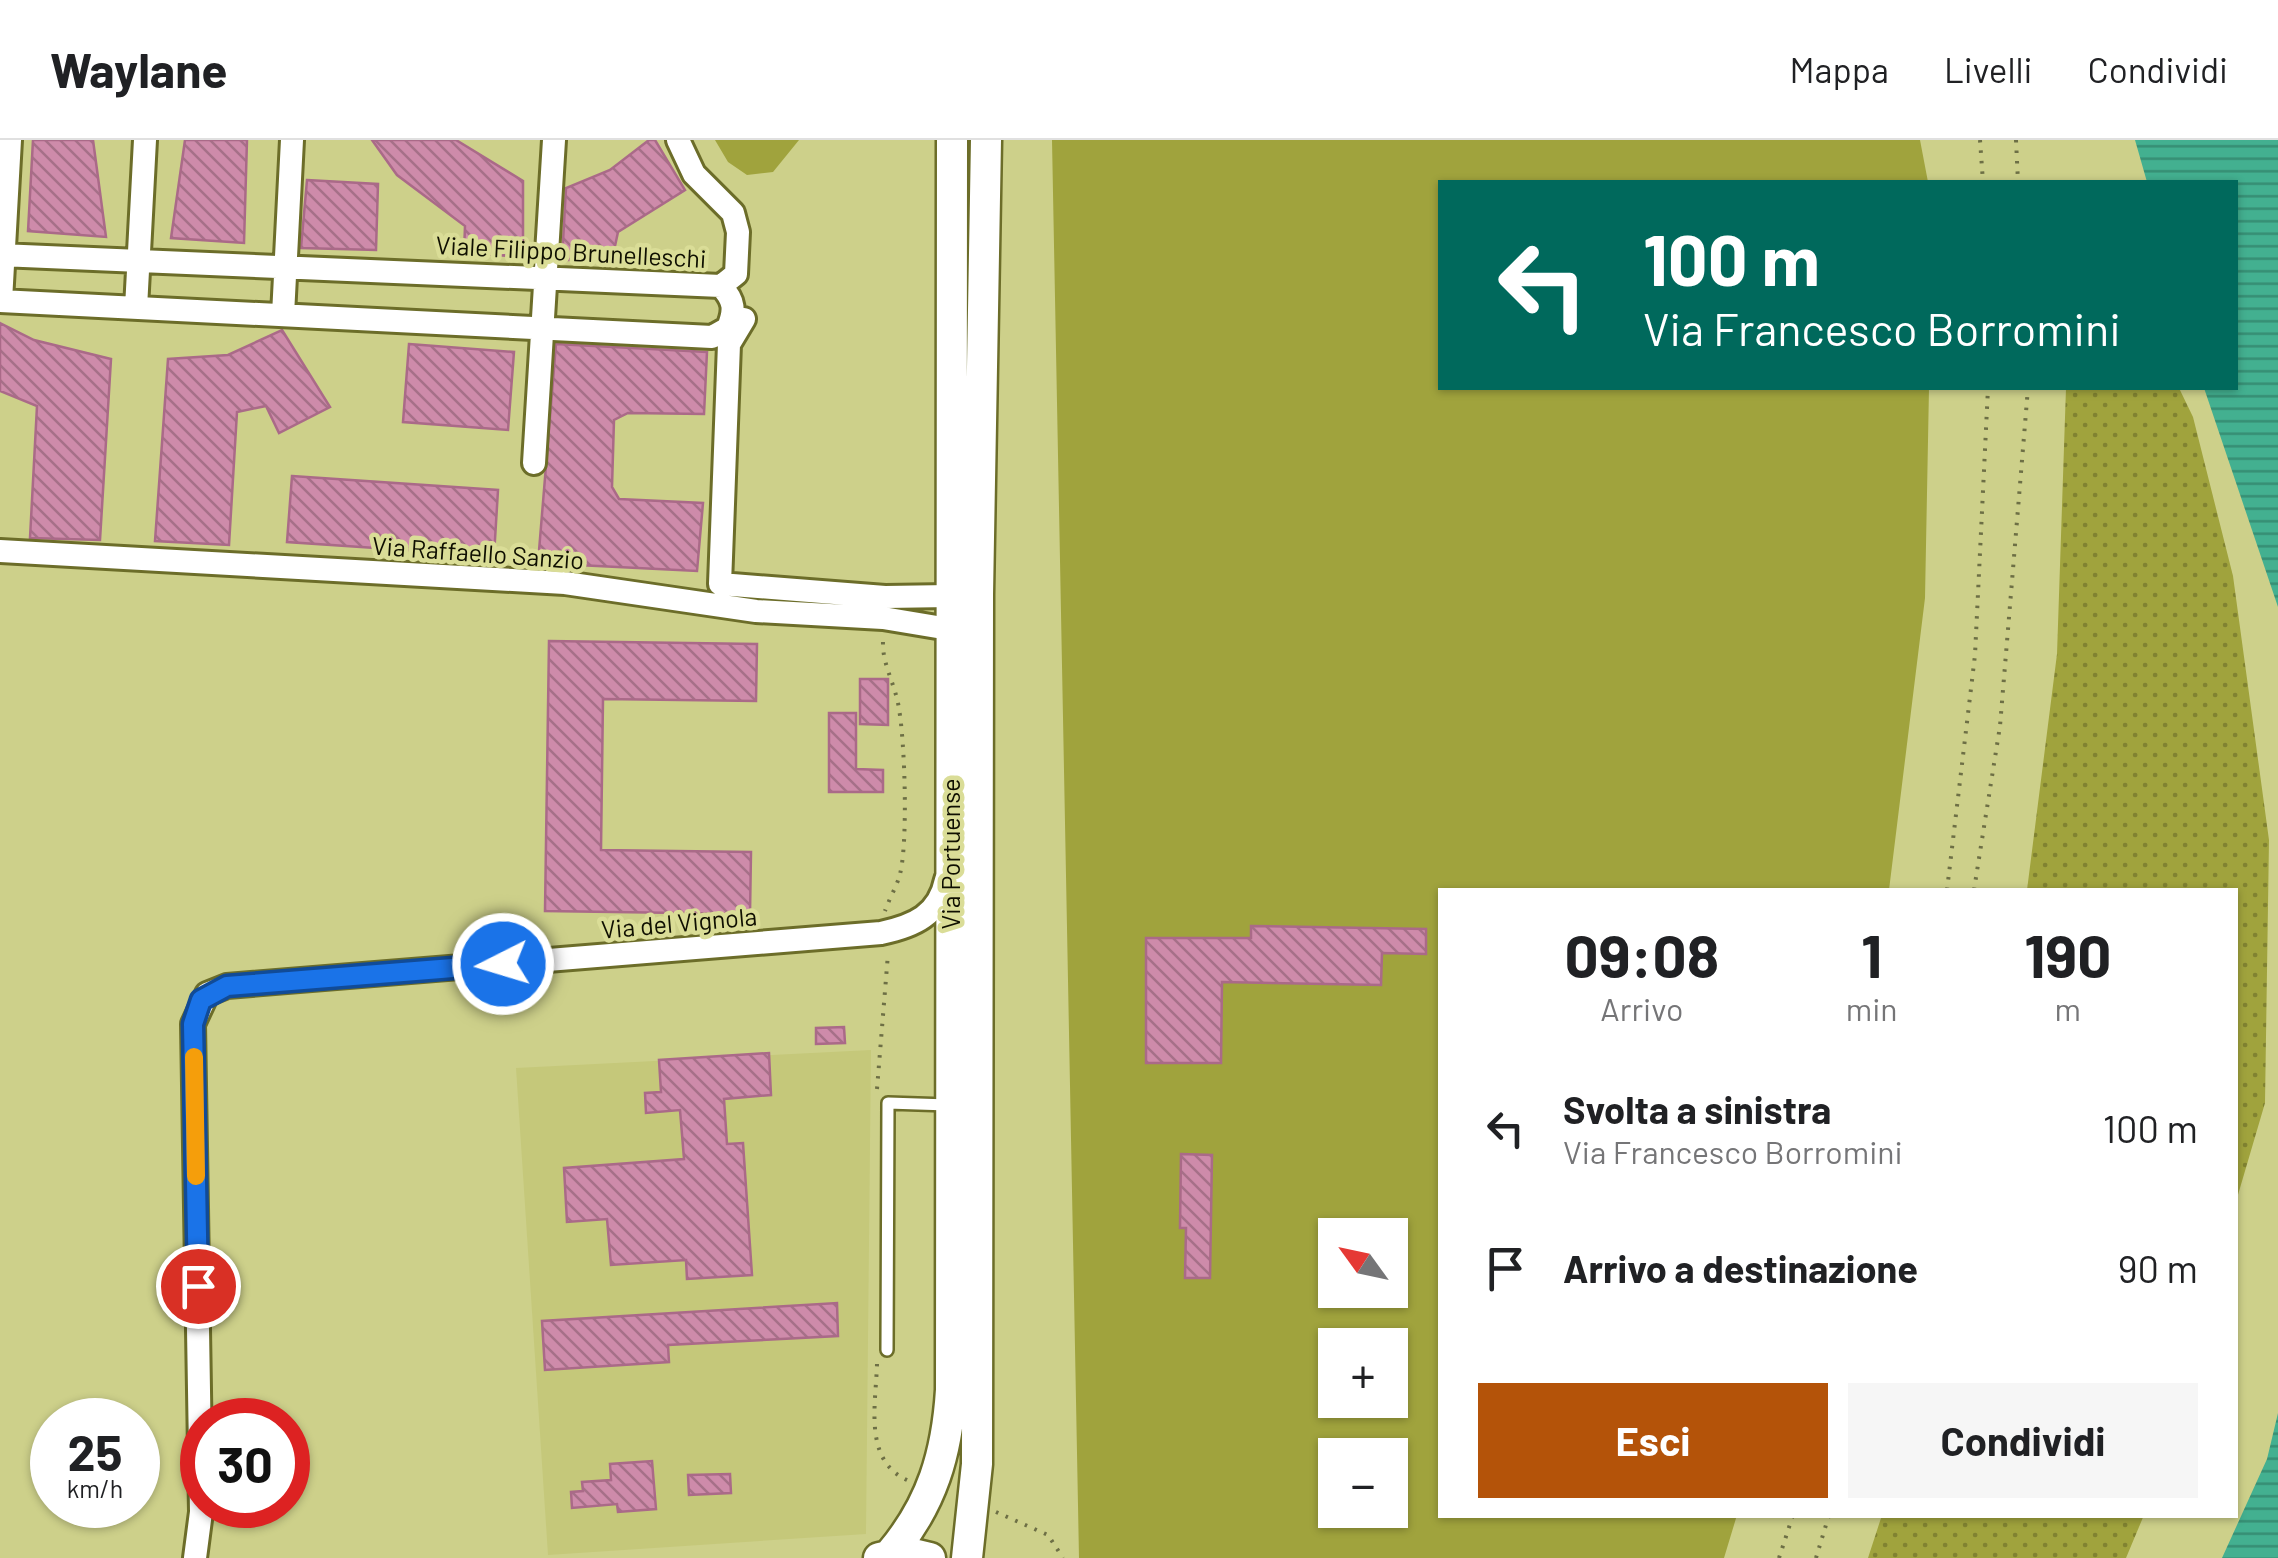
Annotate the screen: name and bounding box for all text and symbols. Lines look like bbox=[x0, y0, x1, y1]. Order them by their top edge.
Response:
text: Waylane bbox=[50, 40, 228, 98]
text: Mappa bbox=[1790, 48, 1889, 90]
text: Livelli bbox=[1944, 48, 2032, 90]
text: Condividi bbox=[2087, 48, 2228, 90]
text: 100 m bbox=[1643, 216, 1820, 300]
icon: left bbox=[1478, 220, 1608, 350]
street label: Viale Filippo Brunelleschi bbox=[435, 229, 707, 273]
text: Via Francesco Borromini bbox=[1643, 301, 2121, 355]
street label: Via Raffaello Sanzio bbox=[371, 530, 585, 574]
street label: Via Portuense bbox=[935, 779, 965, 929]
street label: Via del Vignola bbox=[600, 900, 758, 944]
position arrow bbox=[451, 912, 555, 1016]
text: 09:08 bbox=[1565, 918, 1719, 990]
text: 1 bbox=[1861, 918, 1882, 990]
text: 190 bbox=[2024, 918, 2111, 990]
text: Arrivo bbox=[1600, 989, 1683, 1027]
text: min bbox=[1846, 989, 1898, 1027]
text: m bbox=[2055, 989, 2081, 1027]
text: Svolta a sinistra bbox=[1563, 1086, 1831, 1132]
icon: left bbox=[1478, 1101, 1533, 1156]
text: 100 m bbox=[2103, 1105, 2198, 1151]
text: Via Francesco Borromini bbox=[1563, 1132, 1903, 1170]
north arrow bbox=[1318, 1218, 1408, 1308]
map controls bbox=[1318, 1218, 1408, 1528]
icon: arrive bbox=[1478, 1241, 1533, 1296]
pin bbox=[156, 1244, 241, 1329]
text: Arrivo a destinazione bbox=[1563, 1245, 1918, 1291]
text: 90 m bbox=[2118, 1245, 2198, 1291]
icon: arrive bbox=[171, 1259, 226, 1314]
button: + bbox=[1318, 1328, 1408, 1418]
button: Esci bbox=[1478, 1383, 1828, 1498]
button: Condividi bbox=[1848, 1383, 2198, 1498]
speed limit sign: 30 bbox=[180, 1398, 310, 1528]
text: 25 bbox=[68, 1421, 122, 1481]
button: − bbox=[1318, 1438, 1408, 1528]
text: km/h bbox=[67, 1473, 123, 1503]

